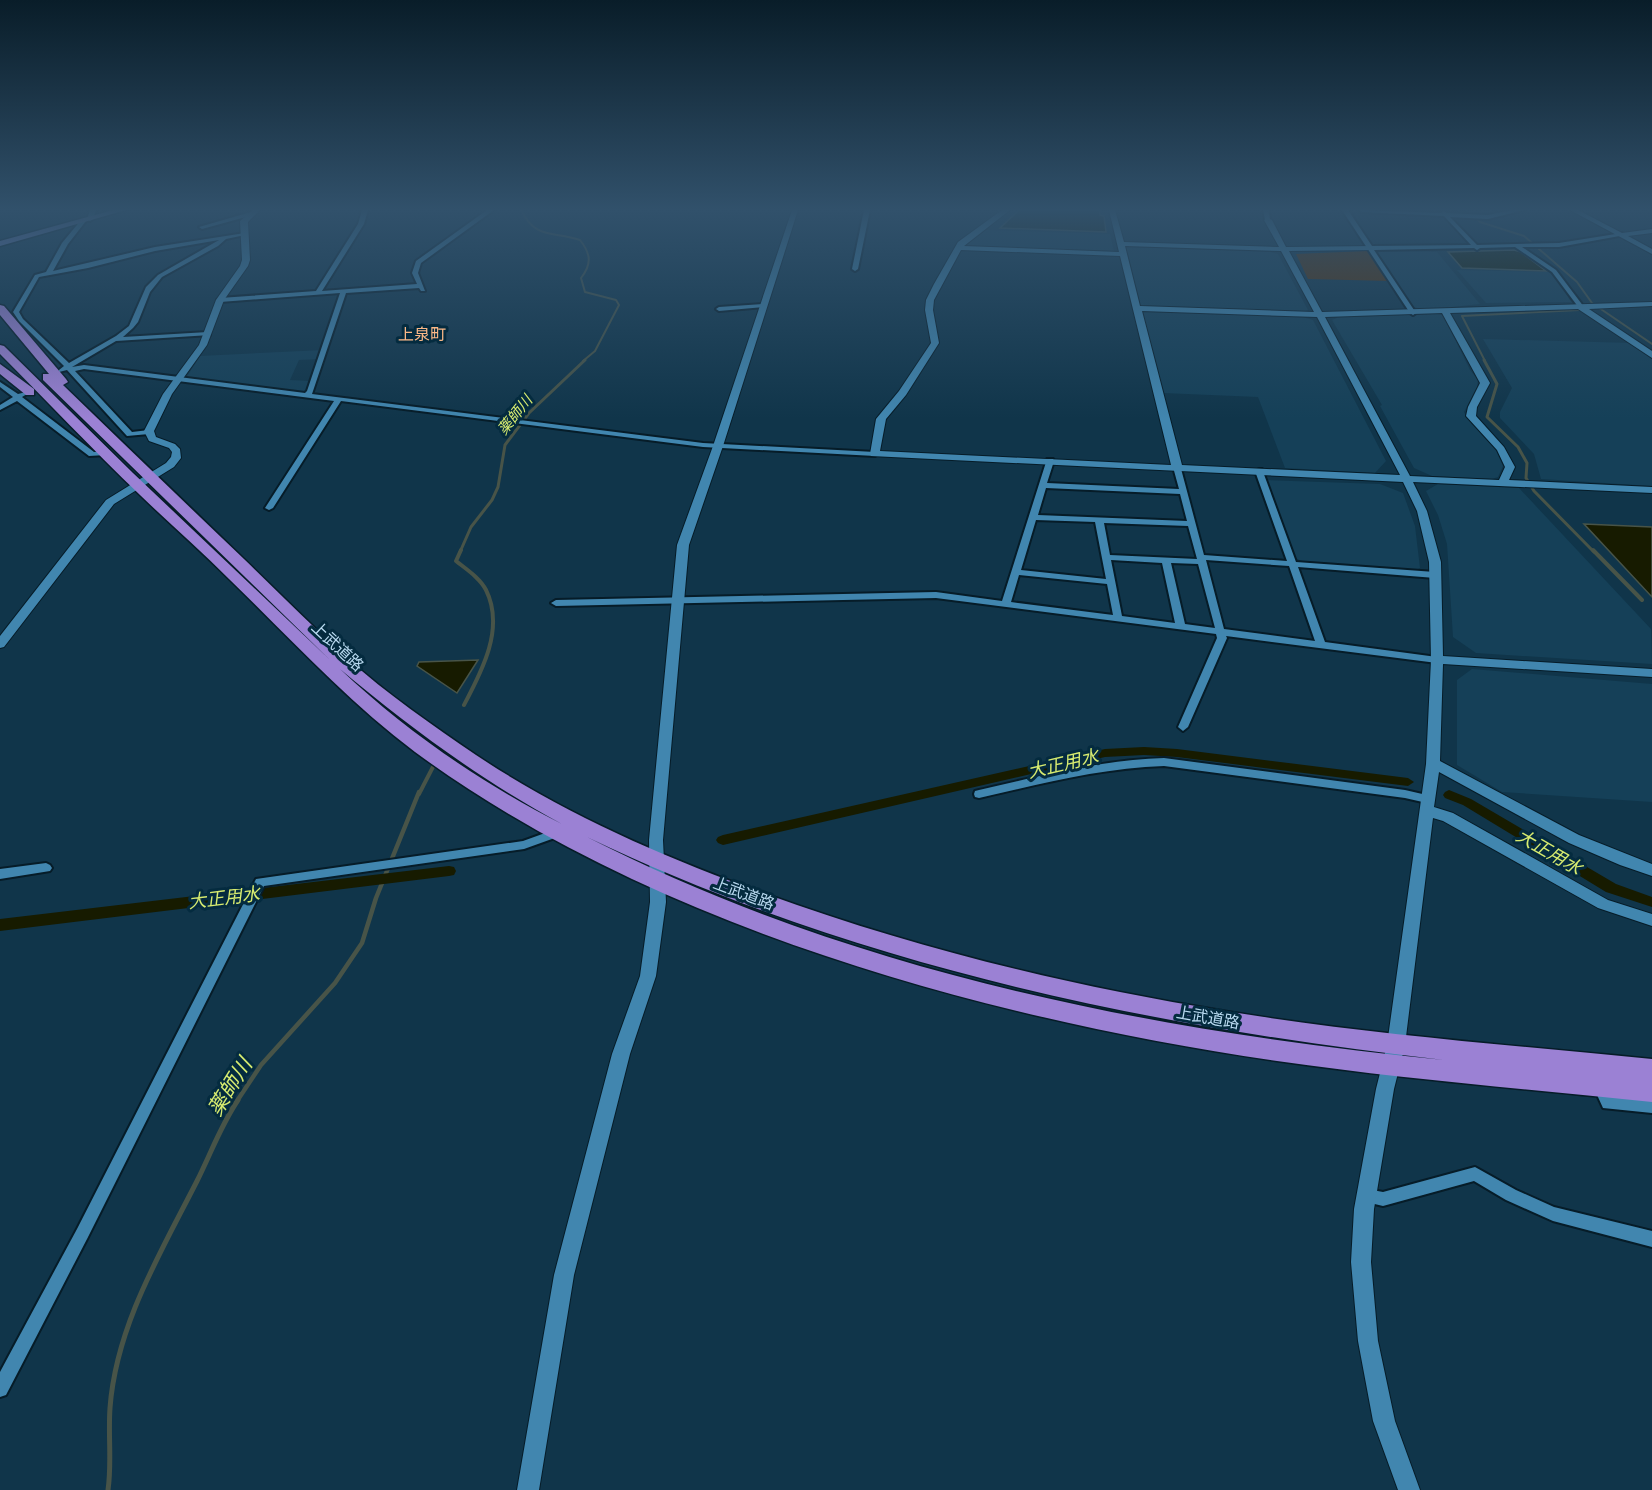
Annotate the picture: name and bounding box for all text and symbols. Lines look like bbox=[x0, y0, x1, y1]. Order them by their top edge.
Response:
district label: 上泉町 bbox=[398, 324, 446, 344]
water label: 薬師川 bbox=[493, 390, 537, 438]
street label: 上武道路 bbox=[308, 617, 368, 675]
water label: 大正用水 bbox=[1025, 744, 1103, 783]
water label: 大正用水 bbox=[1512, 824, 1588, 881]
street label: 上武道路 bbox=[711, 872, 777, 914]
water label: 大正用水 bbox=[187, 881, 263, 913]
street label: 上武道路 bbox=[1175, 1002, 1241, 1032]
water label: 薬師川 bbox=[201, 1051, 259, 1121]

